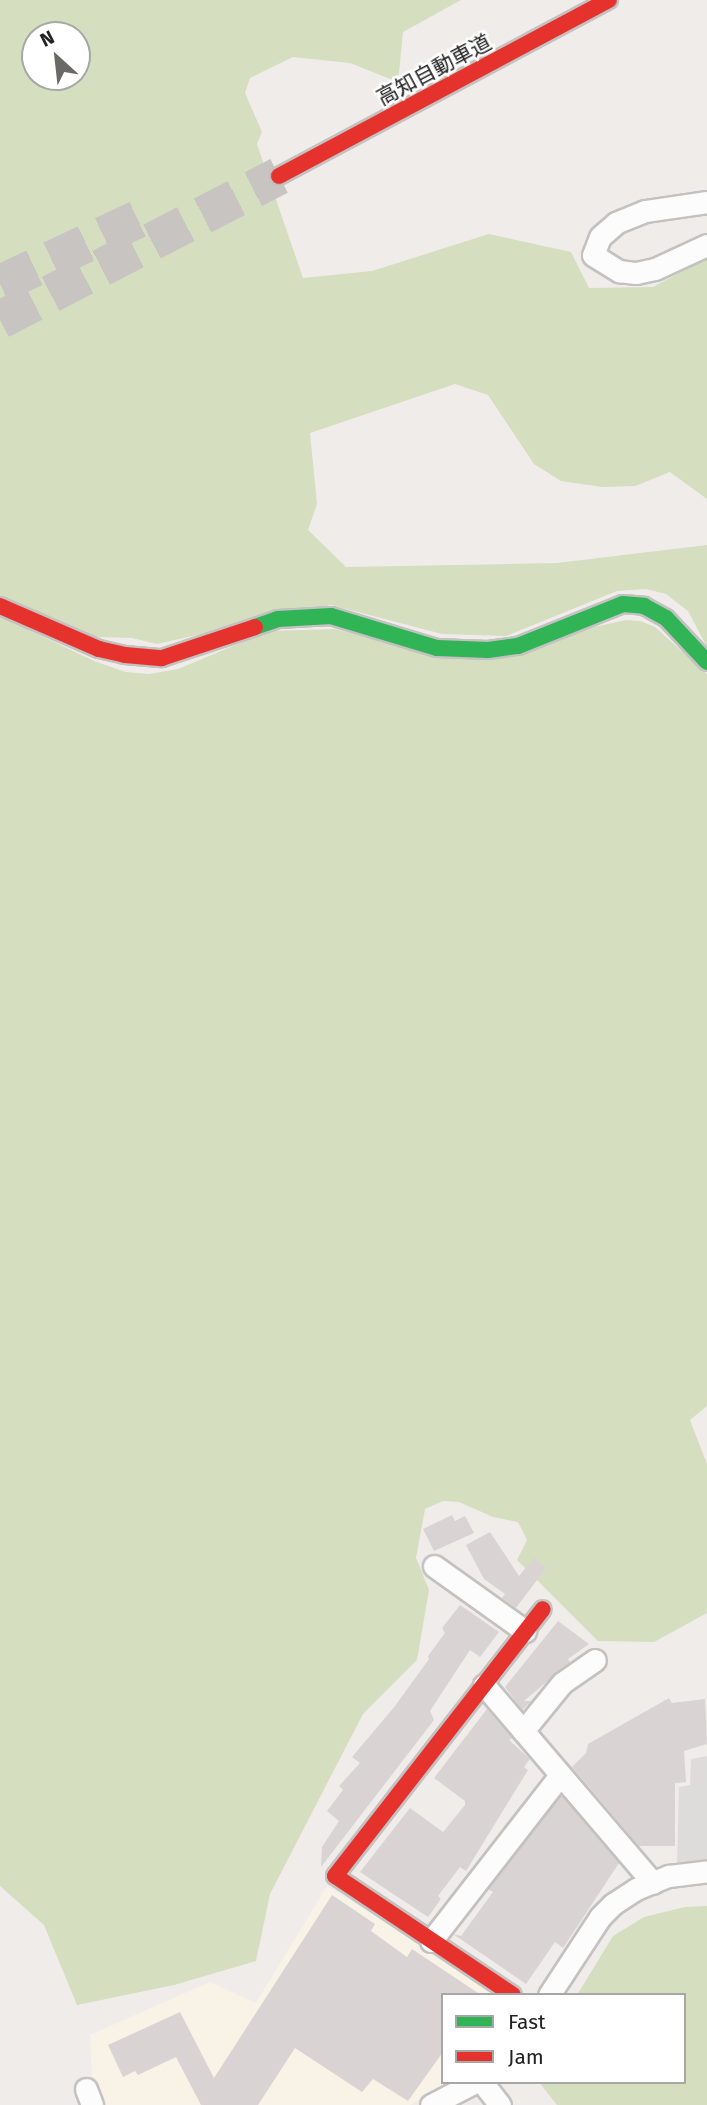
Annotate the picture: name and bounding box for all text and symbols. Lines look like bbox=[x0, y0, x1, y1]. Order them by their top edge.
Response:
north arrow bbox=[21, 21, 91, 91]
text: N bbox=[36, 26, 58, 52]
street label: 高知自動車道 bbox=[372, 29, 496, 111]
legend bbox=[441, 1993, 686, 2084]
text: Fast bbox=[508, 2009, 546, 2035]
text: Jam bbox=[508, 2044, 544, 2070]

